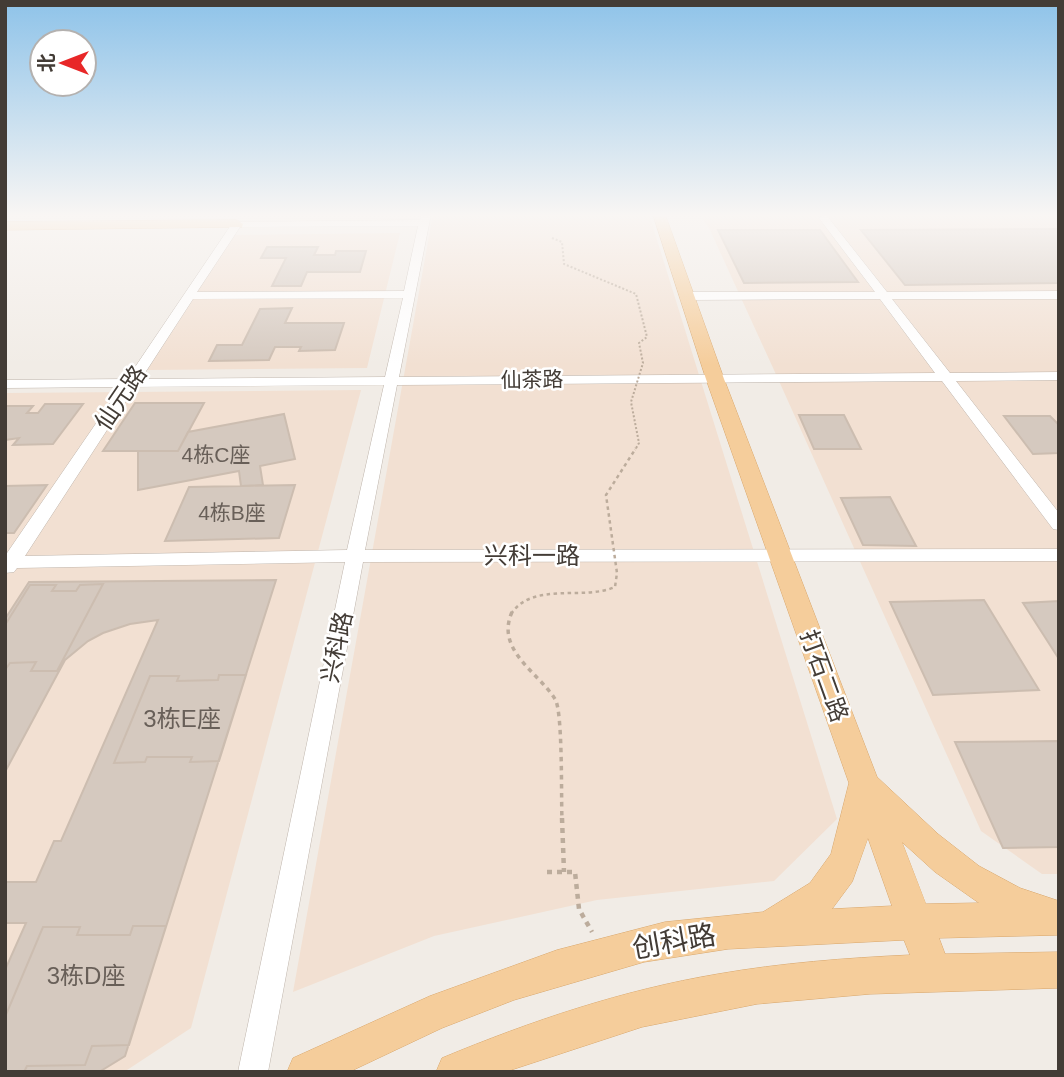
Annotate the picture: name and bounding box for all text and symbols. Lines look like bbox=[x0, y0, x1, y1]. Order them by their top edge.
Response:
north arrow bbox=[28, 28, 98, 98]
text: 北 bbox=[36, 53, 57, 73]
street label: 仙元路 bbox=[89, 360, 152, 435]
street label: 仙茶路 bbox=[500, 367, 564, 392]
house number: 4栋C座 bbox=[182, 443, 250, 466]
house number: 4栋B座 bbox=[198, 501, 266, 524]
street label: 兴科一路 bbox=[484, 542, 580, 569]
street label: 兴科路 bbox=[316, 609, 357, 685]
street label: 打石二路 bbox=[795, 626, 854, 726]
house number: 3栋E座 bbox=[143, 705, 221, 732]
street label: 创科路 bbox=[630, 919, 718, 964]
house number: 3栋D座 bbox=[47, 962, 125, 989]

